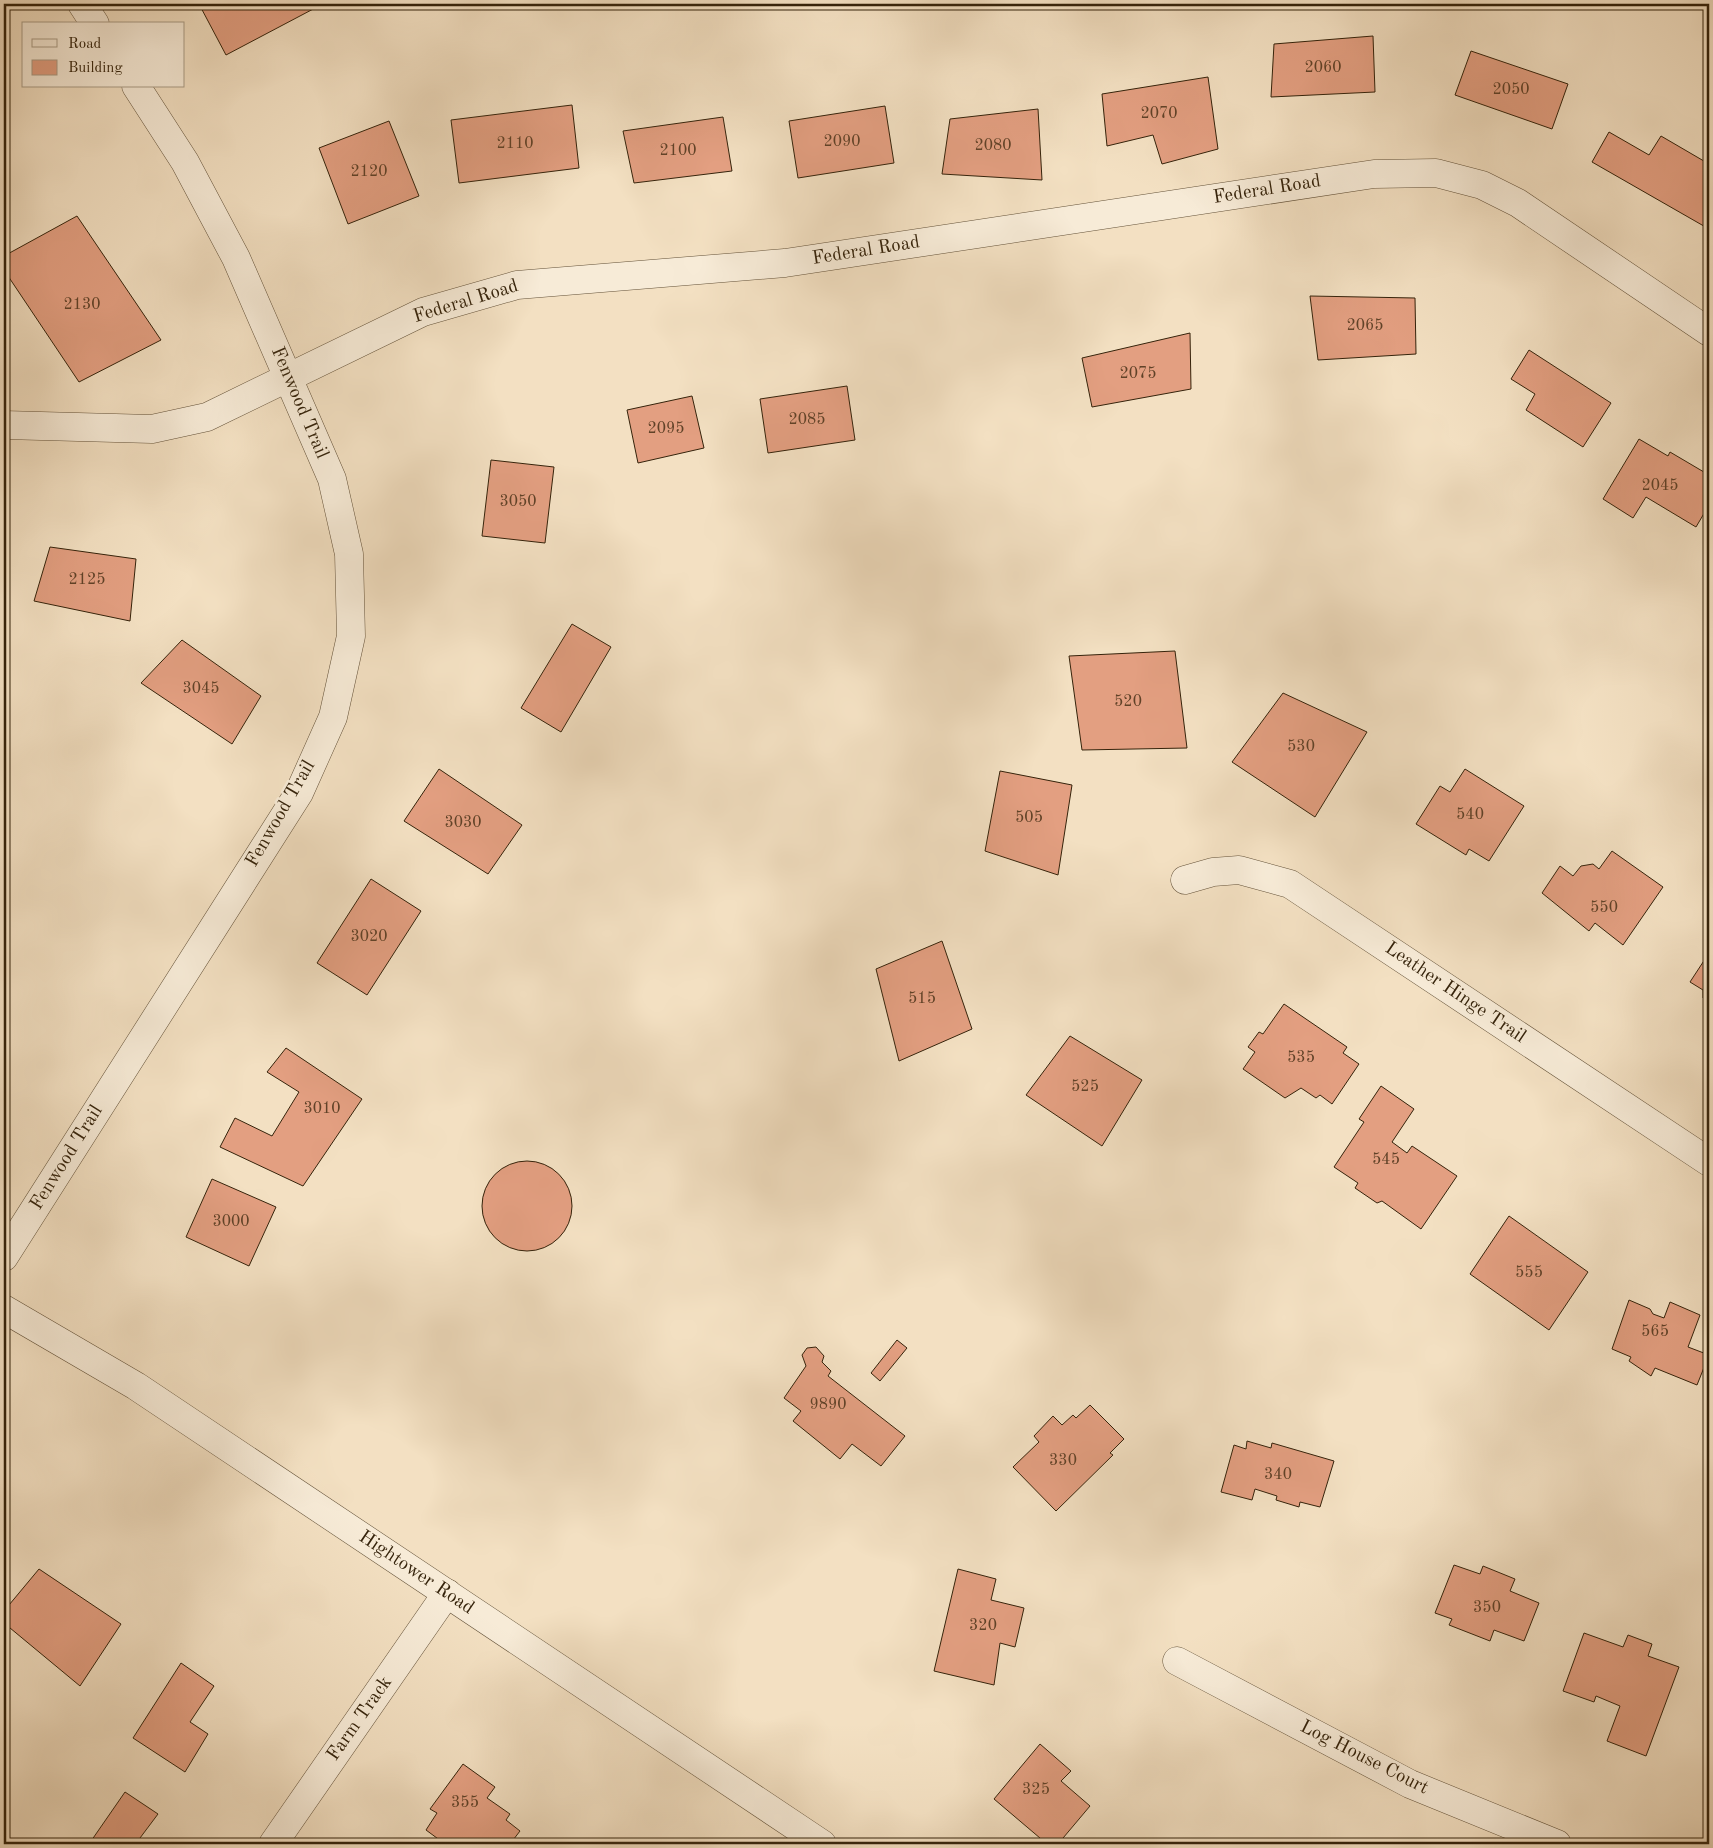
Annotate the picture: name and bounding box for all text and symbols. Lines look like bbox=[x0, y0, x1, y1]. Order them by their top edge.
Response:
legend bbox=[22, 22, 185, 88]
text: Road bbox=[68, 37, 102, 52]
house number: 2060 bbox=[1304, 60, 1342, 76]
text: Building bbox=[68, 61, 123, 76]
house number: 2050 bbox=[1492, 82, 1530, 98]
house number: 2070 bbox=[1140, 106, 1178, 122]
house number: 2090 bbox=[823, 134, 861, 150]
house number: 2110 bbox=[496, 136, 534, 152]
house number: 2080 bbox=[974, 138, 1012, 154]
house number: 2100 bbox=[659, 143, 697, 159]
house number: 2120 bbox=[350, 164, 388, 180]
street label: Federal Road bbox=[1212, 172, 1322, 208]
street label: Federal Road bbox=[811, 233, 921, 269]
street label: Federal Road bbox=[411, 277, 521, 327]
house number: 2130 bbox=[63, 297, 101, 313]
house number: 2065 bbox=[1346, 318, 1384, 334]
street label: Fenwood Trail bbox=[267, 344, 331, 462]
house number: 2075 bbox=[1119, 366, 1157, 382]
house number: 2085 bbox=[788, 412, 826, 428]
house number: 2095 bbox=[647, 421, 685, 437]
house number: 2045 bbox=[1641, 478, 1679, 494]
house number: 3050 bbox=[499, 494, 537, 510]
house number: 2125 bbox=[68, 572, 106, 588]
house number: 3045 bbox=[182, 681, 220, 697]
house number: 520 bbox=[1114, 694, 1142, 710]
house number: 530 bbox=[1287, 739, 1315, 755]
street label: Fenwood Trail bbox=[243, 758, 319, 870]
house number: 540 bbox=[1456, 807, 1484, 823]
house number: 505 bbox=[1015, 810, 1043, 826]
house number: 3030 bbox=[444, 815, 482, 831]
house number: 550 bbox=[1590, 900, 1618, 916]
house number: 3020 bbox=[350, 929, 388, 945]
street label: Leather Hinge Trail bbox=[1381, 939, 1529, 1047]
house number: 515 bbox=[908, 991, 936, 1007]
house number: 535 bbox=[1287, 1050, 1315, 1066]
house number: 525 bbox=[1071, 1079, 1099, 1095]
house number: 3010 bbox=[303, 1101, 341, 1117]
street label: Fenwood Trail bbox=[27, 1102, 107, 1214]
house number: 545 bbox=[1372, 1152, 1400, 1168]
house number: 3000 bbox=[212, 1214, 250, 1230]
house number: 555 bbox=[1515, 1265, 1543, 1281]
house number: 565 bbox=[1641, 1324, 1669, 1340]
house number: 9890 bbox=[809, 1397, 847, 1413]
house number: 330 bbox=[1049, 1453, 1077, 1469]
house number: 340 bbox=[1264, 1467, 1292, 1483]
street label: Hightower Road bbox=[355, 1528, 477, 1619]
house number: 350 bbox=[1473, 1600, 1501, 1616]
house number: 320 bbox=[969, 1618, 997, 1634]
street label: Farm Track bbox=[324, 1673, 396, 1765]
street label: Log House Court bbox=[1297, 1717, 1431, 1799]
house number: 325 bbox=[1022, 1782, 1050, 1798]
house number: 355 bbox=[451, 1795, 479, 1811]

